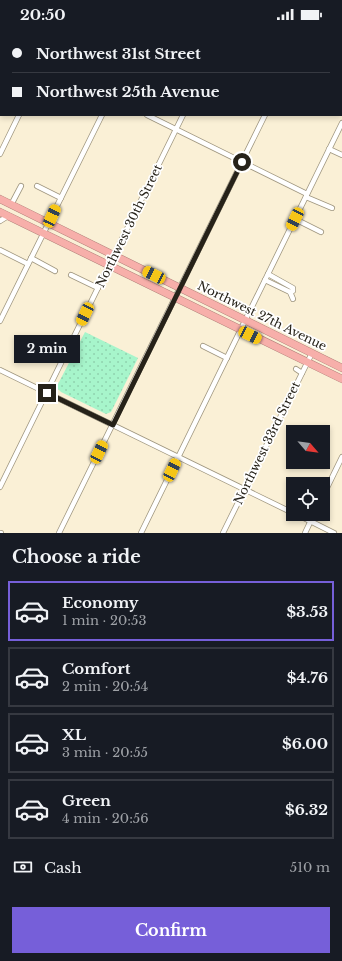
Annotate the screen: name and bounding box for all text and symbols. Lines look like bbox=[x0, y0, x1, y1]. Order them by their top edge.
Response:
text: 20:50 bbox=[20, 5, 66, 24]
text: Northwest 31st Street bbox=[36, 44, 201, 63]
text: Northwest 25th Avenue bbox=[36, 82, 220, 101]
route start bbox=[233, 153, 251, 171]
street label: Northwest 30th Street bbox=[92, 161, 165, 290]
car bbox=[41, 203, 63, 229]
car bbox=[284, 206, 306, 232]
car bbox=[141, 264, 167, 286]
street label: Northwest 27th Avenue bbox=[195, 278, 329, 353]
car bbox=[74, 301, 96, 327]
car bbox=[237, 324, 263, 346]
callout: 2 min bbox=[14, 335, 80, 363]
text: 2 min bbox=[27, 340, 67, 357]
street label: Northwest 33rd Street bbox=[230, 378, 303, 507]
route end bbox=[38, 384, 56, 402]
north arrow bbox=[286, 425, 330, 469]
map controls bbox=[286, 425, 330, 521]
car bbox=[88, 439, 110, 465]
car bbox=[161, 457, 183, 483]
button: locate bbox=[286, 477, 330, 521]
text: Choose a ride bbox=[12, 546, 141, 568]
icon: car bbox=[14, 593, 50, 629]
text: Economy bbox=[62, 593, 139, 612]
text: $3.53 bbox=[286, 602, 328, 621]
text: 1 min · 20:53 bbox=[62, 612, 146, 629]
icon: car bbox=[14, 659, 50, 695]
text: Comfort bbox=[62, 659, 130, 678]
text: $4.76 bbox=[287, 668, 328, 687]
text: 2 min · 20:54 bbox=[62, 678, 148, 695]
icon: car bbox=[14, 725, 50, 761]
text: XL bbox=[62, 725, 86, 744]
text: $6.00 bbox=[282, 734, 328, 753]
text: 3 min · 20:55 bbox=[62, 744, 148, 761]
icon: car bbox=[14, 791, 50, 827]
text: Green bbox=[62, 791, 111, 810]
text: $6.32 bbox=[285, 800, 328, 819]
text: 4 min · 20:56 bbox=[62, 810, 149, 827]
icon: cash bbox=[12, 856, 34, 878]
text: Cash bbox=[44, 858, 81, 877]
text: 510 m bbox=[290, 859, 330, 876]
button: Confirm bbox=[12, 907, 330, 953]

